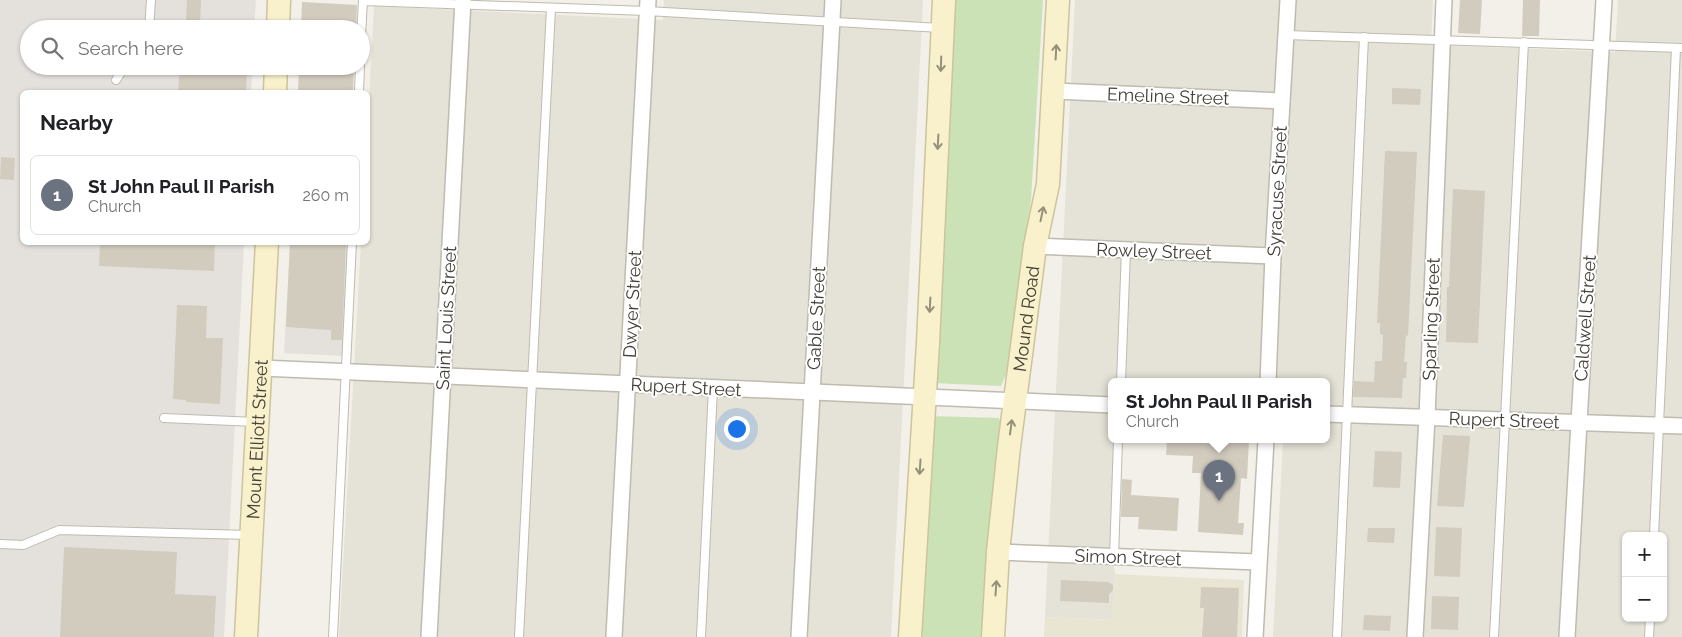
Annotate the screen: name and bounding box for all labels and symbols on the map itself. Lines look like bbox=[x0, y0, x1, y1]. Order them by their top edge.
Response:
one-way arrow bbox=[1051, 45, 1060, 61]
one-way arrow bbox=[936, 56, 946, 72]
street label: Emeline Street bbox=[1106, 83, 1230, 109]
street label: Syracuse Street bbox=[1263, 125, 1291, 257]
one-way arrow bbox=[933, 134, 942, 150]
one-way arrow bbox=[1038, 206, 1047, 222]
street label: Rowley Street bbox=[1096, 238, 1212, 264]
street label: Saint Louis Street bbox=[432, 245, 460, 391]
street label: Dwyer Street bbox=[619, 250, 645, 358]
street label: Caldwell Street bbox=[1570, 254, 1600, 382]
street label: Sparling Street bbox=[1418, 257, 1444, 381]
street label: Mound Road bbox=[1008, 265, 1043, 373]
street label: Gable Street bbox=[803, 266, 829, 370]
one-way arrow bbox=[925, 297, 934, 313]
street label: Mount Elliott Street bbox=[242, 359, 271, 520]
street label: Rupert Street bbox=[630, 374, 742, 400]
street label: Rupert Street bbox=[1448, 408, 1560, 432]
your location bbox=[724, 416, 750, 442]
one-way arrow bbox=[1007, 419, 1017, 435]
one-way arrow bbox=[916, 459, 925, 475]
pin: 1 bbox=[1203, 460, 1235, 501]
street label: Simon Street bbox=[1074, 545, 1182, 569]
one-way arrow bbox=[991, 581, 1000, 597]

